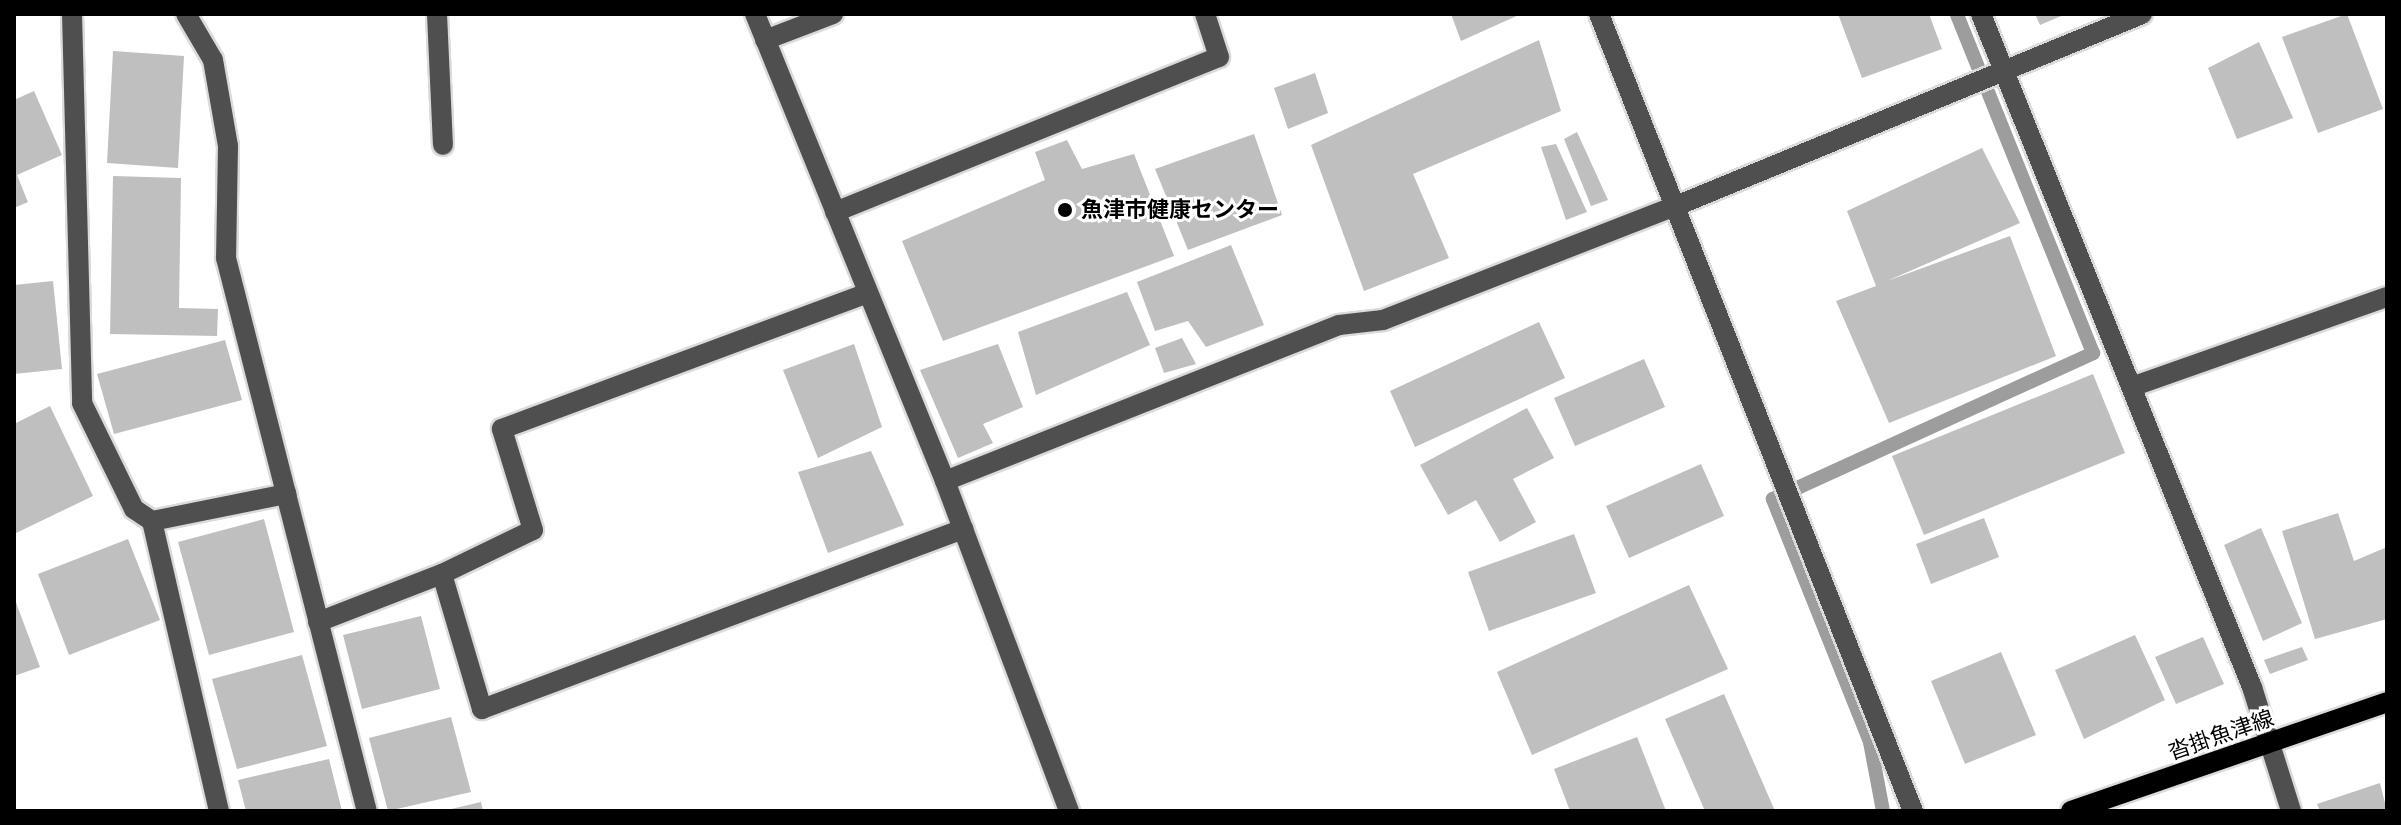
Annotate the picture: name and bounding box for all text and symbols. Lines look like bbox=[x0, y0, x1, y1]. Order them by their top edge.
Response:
place label: 魚津市健康センター bbox=[1081, 197, 1279, 223]
marker: 魚津市健康センター bbox=[1056, 201, 1074, 219]
street label: 沓掛魚津線 bbox=[2165, 705, 2277, 765]

